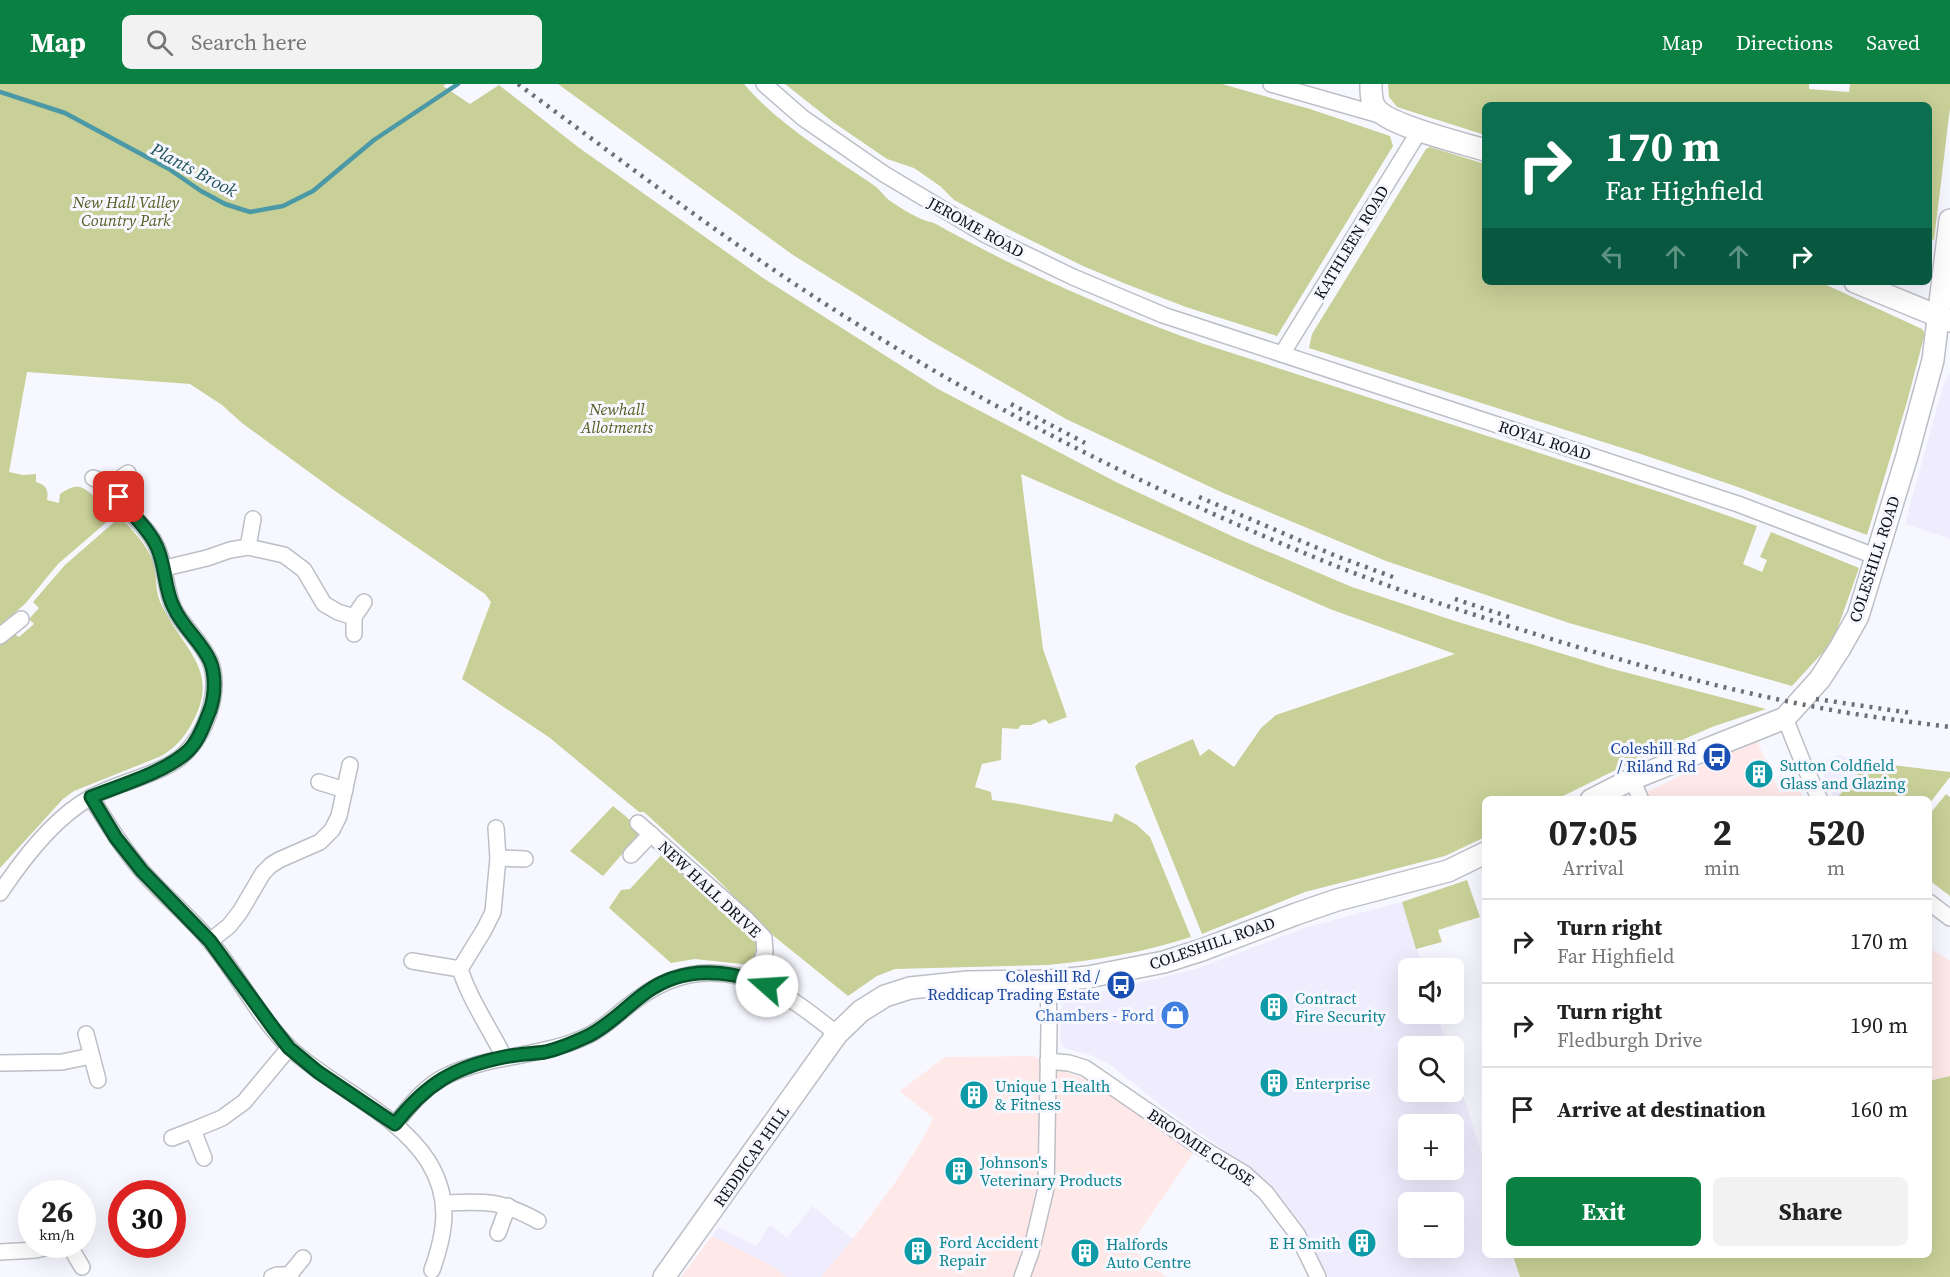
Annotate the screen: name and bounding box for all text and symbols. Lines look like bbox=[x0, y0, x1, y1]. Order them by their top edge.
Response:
search box bbox=[122, 15, 542, 69]
text: Map bbox=[30, 23, 86, 61]
icon: search bbox=[143, 26, 176, 59]
text: Search here bbox=[191, 27, 307, 57]
text: Map bbox=[1662, 28, 1703, 57]
text: Directions bbox=[1736, 28, 1833, 57]
text: Saved bbox=[1866, 28, 1920, 57]
text: 170 m bbox=[1605, 117, 1720, 175]
icon: right bbox=[1506, 126, 1584, 204]
water label: Plants Brook bbox=[146, 136, 242, 203]
text: Far Highfield bbox=[1605, 172, 1763, 209]
street label: KATHLEEN ROAD bbox=[1308, 181, 1394, 303]
park label: New Hall Valley Country Park bbox=[72, 191, 180, 231]
street label: JEROME ROAD bbox=[923, 191, 1028, 263]
icon: left bbox=[1596, 240, 1629, 273]
icon: ahead bbox=[1659, 240, 1692, 273]
icon: ahead bbox=[1722, 240, 1755, 273]
icon: right bbox=[1785, 240, 1818, 273]
park label: Newhall Allotments bbox=[580, 398, 653, 438]
street label: ROYAL ROAD bbox=[1496, 415, 1594, 465]
pin bbox=[93, 471, 144, 522]
icon: arrive bbox=[102, 480, 135, 513]
street label: COLESHILL ROAD bbox=[1843, 493, 1905, 625]
place label: Coleshill Rd / Riland Rd bbox=[1611, 737, 1696, 777]
bus stop icon: Coleshill Rd / Riland Rd bbox=[1701, 741, 1733, 773]
place label: Sutton Coldfield Glass and Glazing bbox=[1780, 754, 1906, 794]
building icon: Sutton Coldfield Glass and Glazing bbox=[1743, 758, 1775, 790]
text: 07:05 bbox=[1549, 808, 1637, 857]
text: 2 bbox=[1712, 808, 1732, 857]
text: 520 bbox=[1807, 808, 1865, 857]
street label: NEW HALL DRIVE bbox=[654, 836, 766, 943]
text: Arrival bbox=[1562, 854, 1624, 882]
text: min bbox=[1704, 854, 1740, 882]
text: m bbox=[1827, 854, 1845, 882]
street label: COLESHILL ROAD bbox=[1146, 911, 1278, 975]
text: Turn right bbox=[1557, 912, 1662, 942]
icon: right bbox=[1506, 925, 1539, 958]
text: 170 m bbox=[1850, 926, 1908, 956]
text: Far Highfield bbox=[1557, 942, 1674, 970]
position arrow bbox=[735, 954, 799, 1018]
map controls bbox=[1398, 958, 1464, 1258]
button: sound bbox=[1398, 958, 1464, 1024]
place label: Coleshill Rd / Reddicap Trading Estate bbox=[928, 965, 1101, 1005]
bus stop icon: Coleshill Rd / Reddicap Trading Estate bbox=[1105, 969, 1137, 1001]
place label: Contract Fire Security bbox=[1295, 987, 1387, 1027]
building icon: Contract Fire Security bbox=[1258, 991, 1290, 1023]
text: Turn right bbox=[1557, 996, 1662, 1026]
shop icon: Chambers - Ford bbox=[1159, 999, 1191, 1031]
place label: Chambers - Ford bbox=[1035, 1004, 1154, 1026]
icon: right bbox=[1506, 1009, 1539, 1042]
text: 190 m bbox=[1850, 1010, 1908, 1040]
text: Fledburgh Drive bbox=[1557, 1026, 1702, 1054]
button: search bbox=[1398, 1036, 1464, 1102]
building icon: Enterprise bbox=[1258, 1067, 1290, 1099]
place label: Enterprise bbox=[1295, 1072, 1370, 1094]
place label: Unique 1 Health & Fitness bbox=[995, 1075, 1111, 1115]
building icon: Unique 1 Health & Fitness bbox=[958, 1079, 990, 1111]
icon: arrive bbox=[1506, 1093, 1539, 1126]
text: Arrive at destination bbox=[1557, 1094, 1766, 1124]
text: 160 m bbox=[1850, 1094, 1908, 1124]
street label: REDDICAP HILL bbox=[708, 1101, 794, 1211]
street label: BROOMIE CLOSE bbox=[1143, 1103, 1259, 1191]
button: + bbox=[1398, 1114, 1464, 1180]
place label: Johnson's Veterinary Products bbox=[979, 1151, 1122, 1191]
building icon: Johnson's Veterinary Products bbox=[943, 1155, 975, 1187]
button: Exit bbox=[1506, 1177, 1701, 1246]
button: Share bbox=[1713, 1177, 1908, 1246]
speed limit sign: 30 bbox=[108, 1180, 186, 1258]
text: 26 bbox=[41, 1191, 73, 1232]
button: − bbox=[1398, 1192, 1464, 1258]
text: km/h bbox=[39, 1224, 75, 1245]
building icon: E H Smith bbox=[1346, 1227, 1378, 1259]
place label: Ford Accident Repair bbox=[939, 1231, 1039, 1271]
place label: E H Smith bbox=[1269, 1232, 1341, 1254]
place label: Halfords Auto Centre bbox=[1106, 1233, 1191, 1273]
building icon: Ford Accident Repair bbox=[902, 1235, 934, 1267]
building icon: Halfords Auto Centre bbox=[1069, 1237, 1101, 1269]

